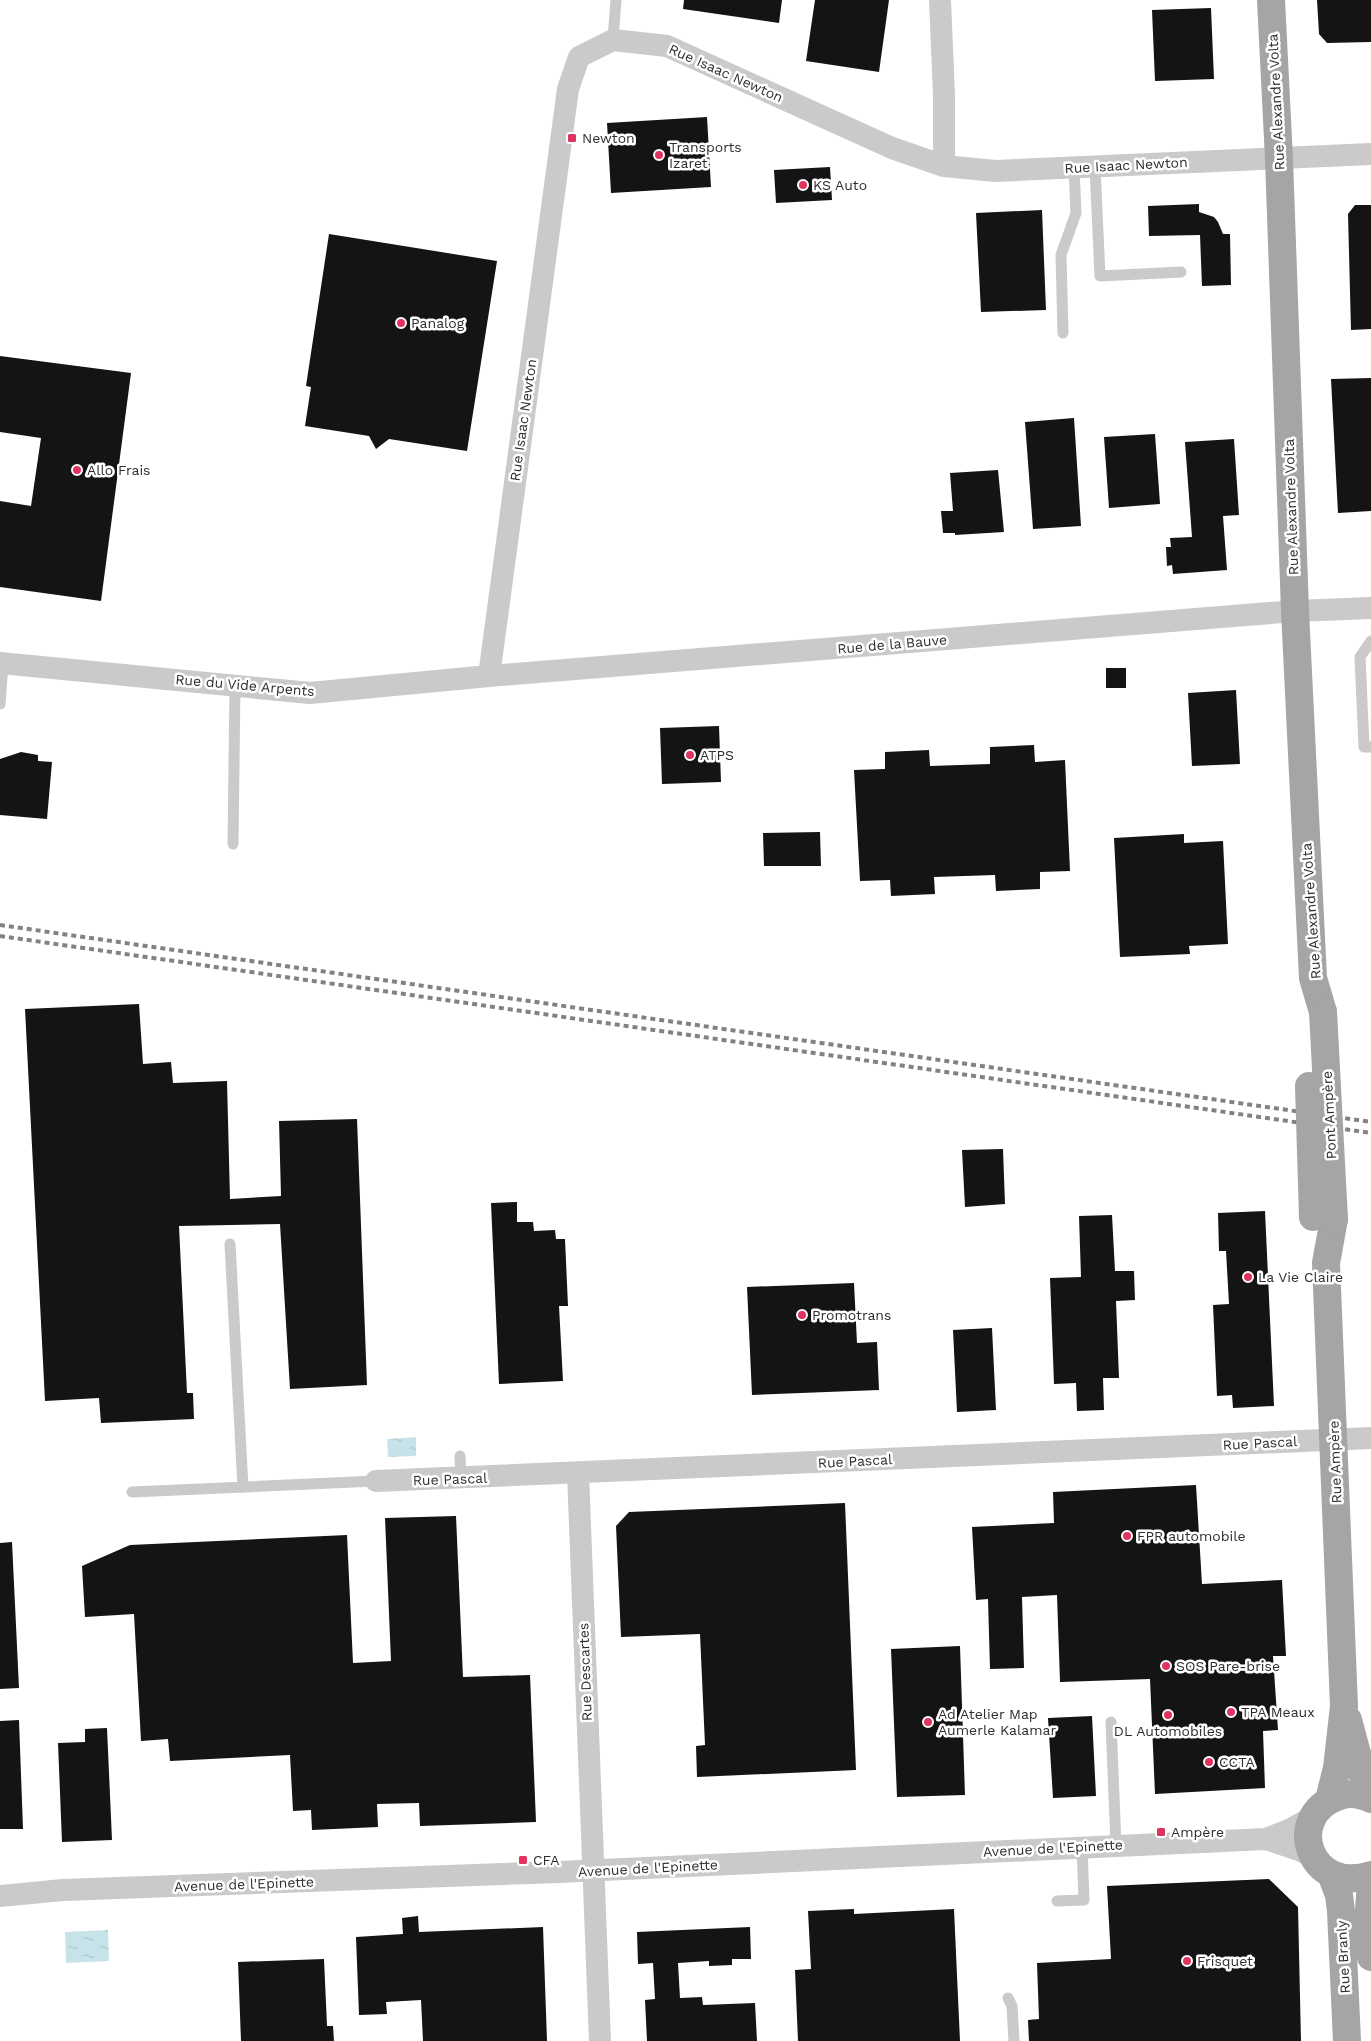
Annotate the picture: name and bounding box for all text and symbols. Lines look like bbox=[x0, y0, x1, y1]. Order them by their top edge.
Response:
street label: Rue Alexandre Volta bbox=[1264, 33, 1288, 171]
street label: Rue Isaac Newton bbox=[666, 41, 786, 105]
place label: Newton bbox=[582, 130, 635, 146]
marker: Newton bbox=[566, 132, 578, 144]
place label: Transports Izaret bbox=[669, 139, 742, 171]
marker: Transports Izaret bbox=[653, 149, 665, 161]
street label: Rue Isaac Newton bbox=[1064, 154, 1188, 176]
place label: KS Auto bbox=[813, 177, 867, 193]
marker: KS Auto bbox=[797, 179, 809, 191]
place label: Panalog bbox=[411, 315, 465, 331]
marker: Panalog bbox=[395, 317, 407, 329]
street label: Rue Isaac Newton bbox=[507, 358, 539, 482]
street label: Rue Alexandre Volta bbox=[1281, 438, 1301, 576]
place label: Allo Frais bbox=[87, 462, 151, 478]
marker: Allo Frais bbox=[71, 464, 83, 476]
street label: Rue de la Bauve bbox=[837, 631, 947, 657]
street label: Rue du Vide Arpents bbox=[175, 671, 315, 699]
place label: ATPS bbox=[700, 747, 734, 763]
marker: ATPS bbox=[684, 749, 696, 761]
street label: Rue Alexandre Volta bbox=[1298, 842, 1324, 980]
street label: Pont Ampère bbox=[1319, 1070, 1339, 1160]
place label: La Vie Claire bbox=[1258, 1269, 1343, 1285]
marker: La Vie Claire bbox=[1242, 1271, 1254, 1283]
place label: Promotrans bbox=[812, 1307, 891, 1323]
marker: Promotrans bbox=[796, 1309, 808, 1321]
street label: Rue Ampère bbox=[1326, 1420, 1344, 1504]
street label: Rue Pascal bbox=[1222, 1433, 1298, 1453]
street label: Rue Pascal bbox=[817, 1451, 893, 1471]
street label: Rue Pascal bbox=[412, 1470, 488, 1488]
place label: FPR automobile bbox=[1137, 1528, 1246, 1544]
marker: FPR automobile bbox=[1121, 1530, 1133, 1542]
street label: Rue Descartes bbox=[575, 1622, 595, 1722]
place label: SOS Pare-brise bbox=[1176, 1658, 1280, 1674]
marker: SOS Pare-brise bbox=[1160, 1660, 1172, 1672]
place label: TPA Meaux bbox=[1241, 1704, 1315, 1720]
place label: Ad Atelier Map Aumerle Kalamar bbox=[938, 1706, 1056, 1738]
marker: TPA Meaux bbox=[1225, 1706, 1237, 1718]
marker: DL Automobiles bbox=[1162, 1709, 1174, 1721]
marker: Ad Atelier Map Aumerle Kalamar bbox=[922, 1716, 934, 1728]
place label: DL Automobiles bbox=[1114, 1723, 1222, 1739]
place label: CCTA bbox=[1219, 1754, 1255, 1770]
marker: CCTA bbox=[1203, 1756, 1215, 1768]
place label: Ampère bbox=[1171, 1824, 1224, 1840]
marker: Ampère bbox=[1155, 1826, 1167, 1838]
street label: Avenue de l'Epinette bbox=[983, 1836, 1123, 1860]
place label: CFA bbox=[533, 1852, 559, 1868]
marker: CFA bbox=[517, 1854, 529, 1866]
street label: Avenue de l'Epinette bbox=[578, 1856, 718, 1880]
street label: Avenue de l'Epinette bbox=[174, 1874, 314, 1894]
street label: Rue Branly bbox=[1333, 1919, 1353, 1994]
place label: Frisquet bbox=[1197, 1953, 1253, 1969]
marker: Frisquet bbox=[1181, 1955, 1193, 1967]

